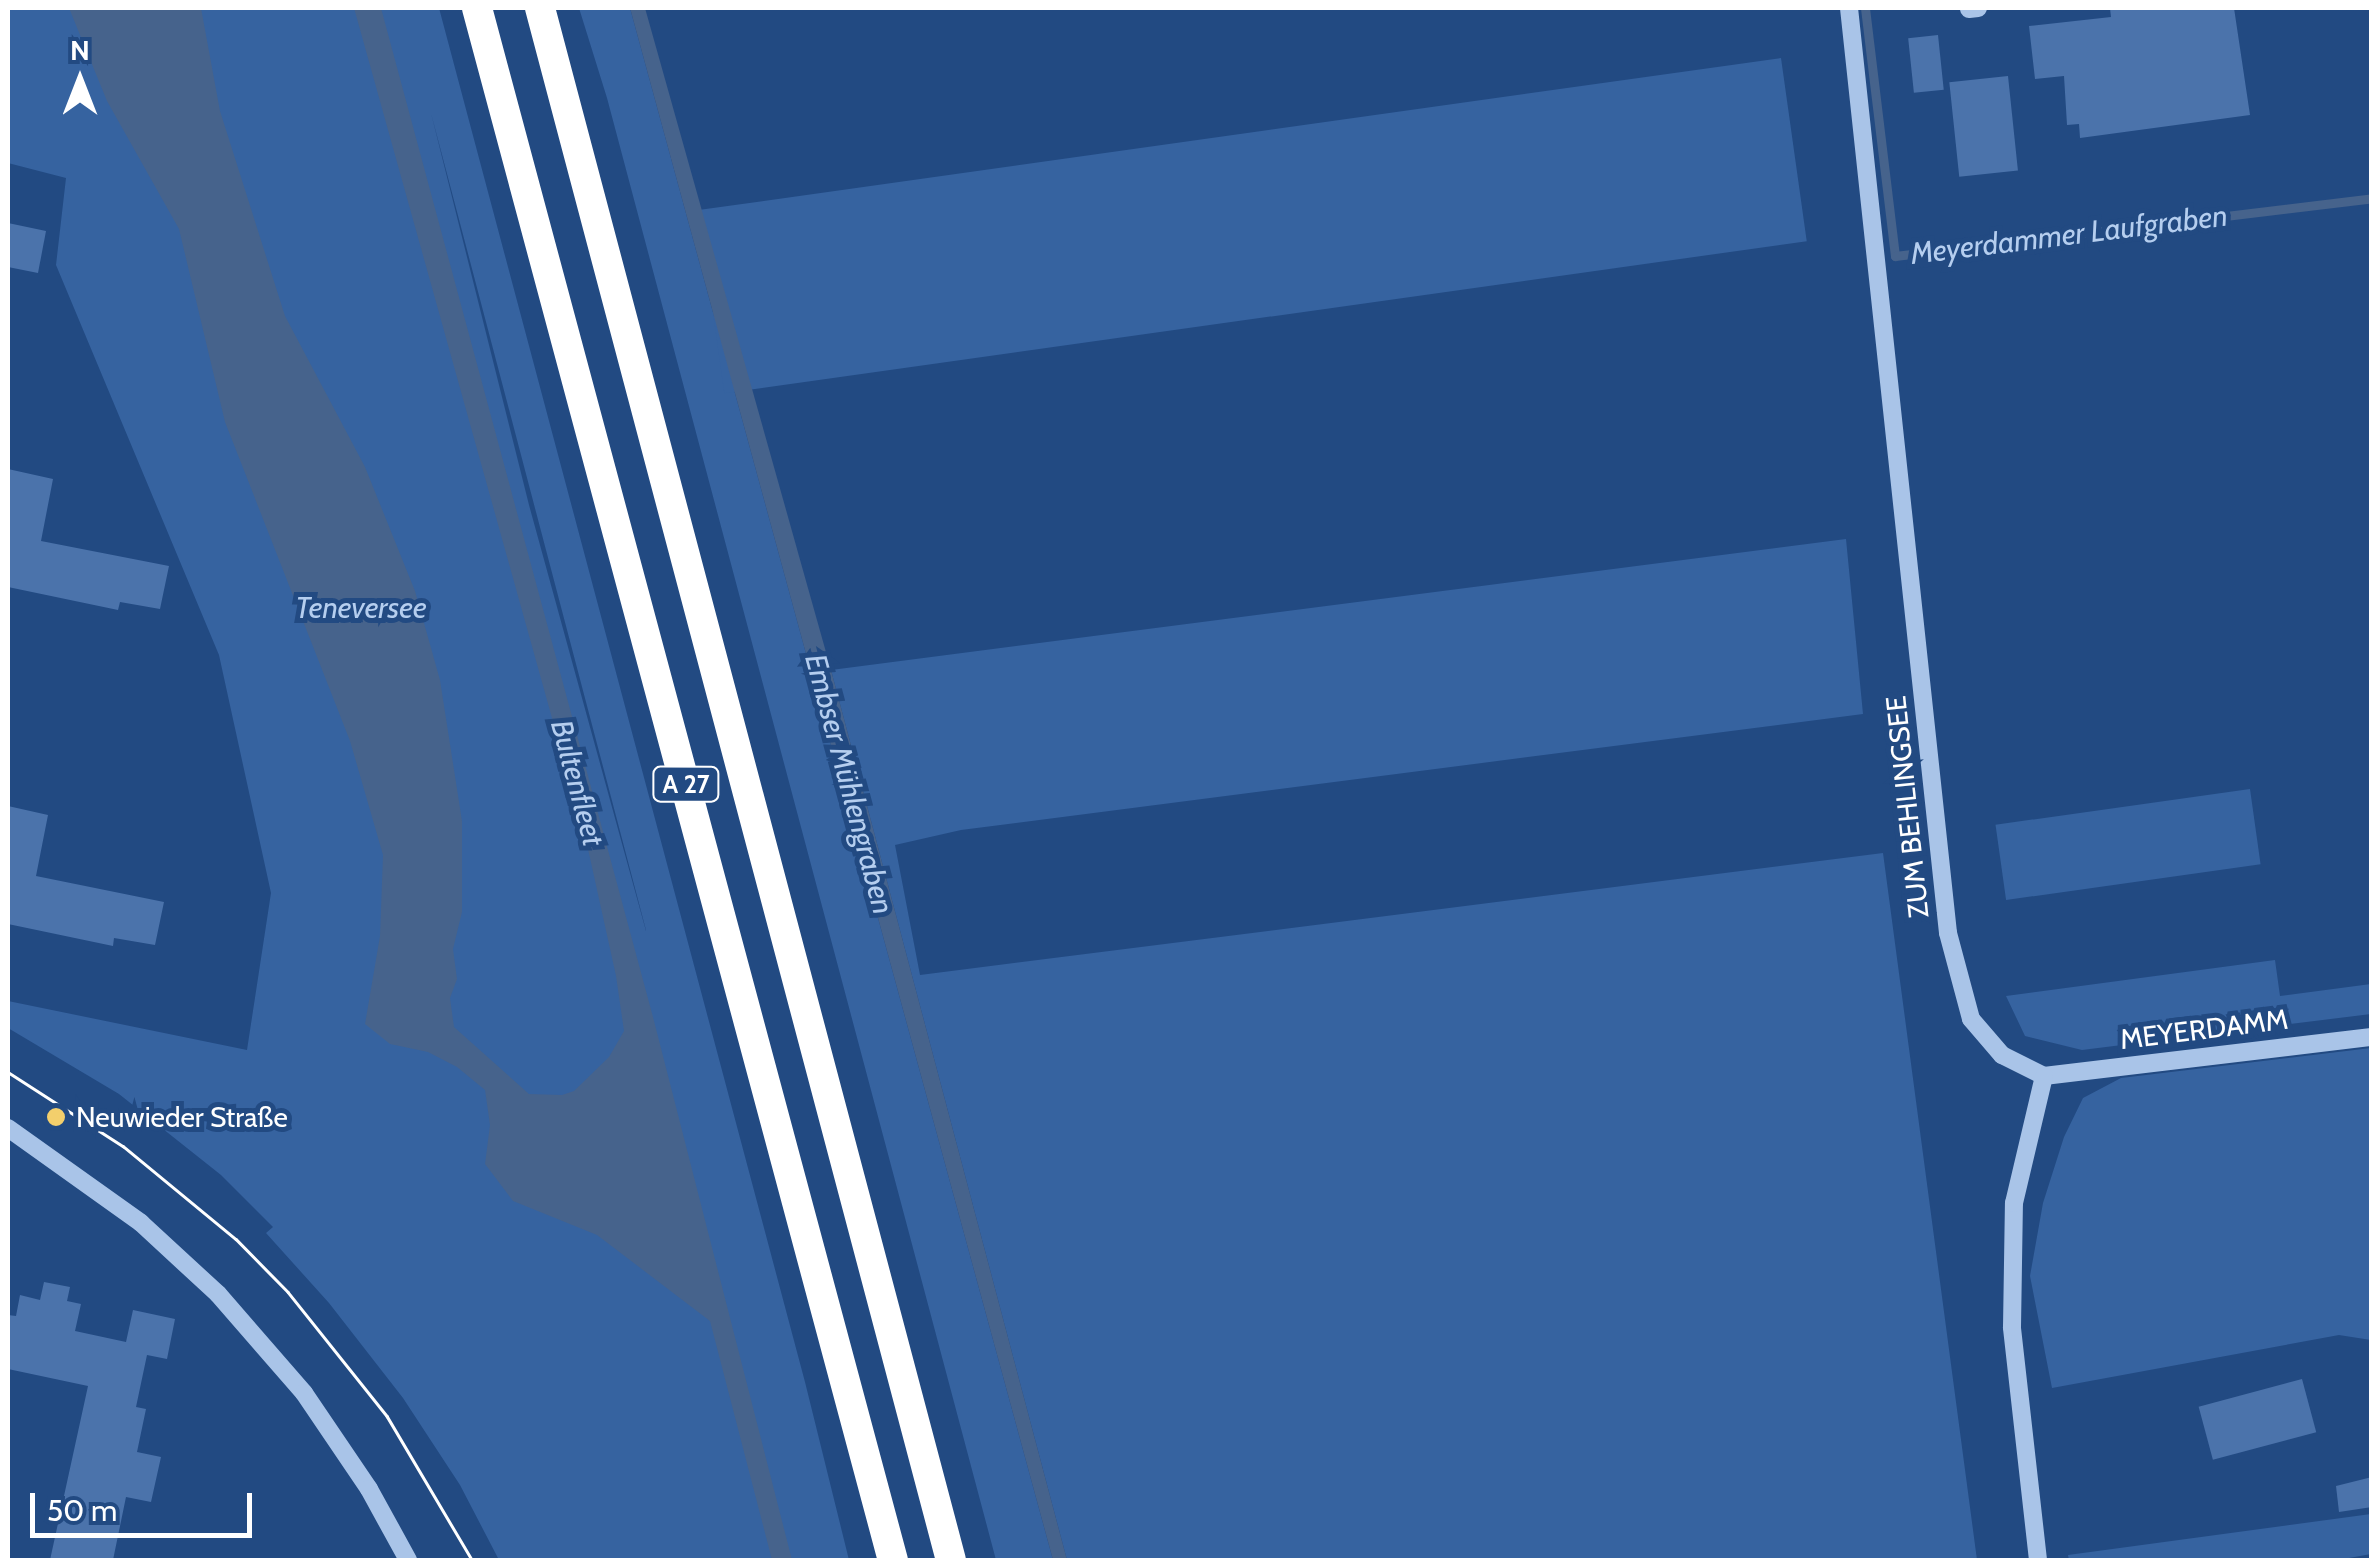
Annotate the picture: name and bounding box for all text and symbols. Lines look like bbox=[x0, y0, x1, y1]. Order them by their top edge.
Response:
north arrow bbox=[30, 30, 130, 130]
text: N bbox=[70, 33, 90, 67]
water label: Meyerdammer Laufgraben bbox=[1909, 198, 2229, 272]
water label: Teneversee bbox=[295, 590, 427, 626]
water label: Embser Mühlengraben bbox=[797, 650, 901, 918]
street label: ZUM BEHLINGSEE bbox=[1879, 694, 1935, 920]
water label: Bultenfleet bbox=[543, 716, 611, 850]
road number: A 27 bbox=[651, 764, 721, 804]
street label: MEYERDAMM bbox=[2118, 1002, 2290, 1056]
place label: Neuwieder Straße bbox=[76, 1100, 288, 1134]
marker: Neuwieder Straße bbox=[45, 1106, 67, 1128]
scale bar bbox=[35, 1473, 258, 1535]
text: 50 m bbox=[47, 1492, 117, 1529]

